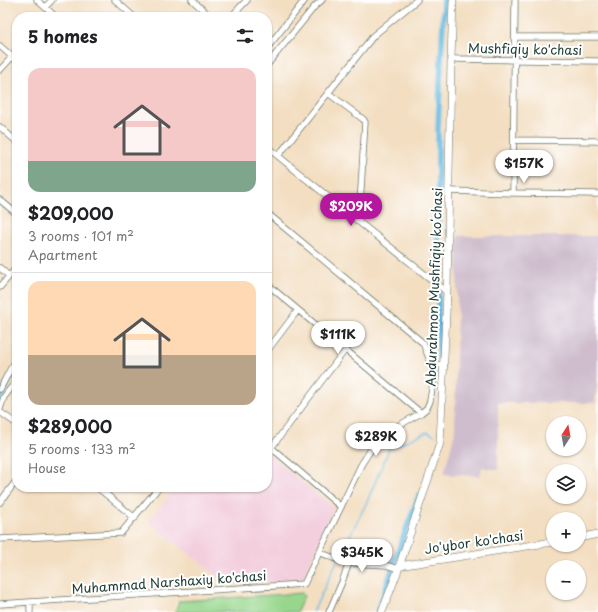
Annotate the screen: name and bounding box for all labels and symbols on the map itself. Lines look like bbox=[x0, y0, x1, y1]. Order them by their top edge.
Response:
street label: Mushfiqiy ko'chasi bbox=[468, 38, 582, 59]
pin: $157K bbox=[496, 150, 552, 184]
street label: Abdurahmon Mushfiqiy koʻchasi bbox=[421, 187, 446, 387]
pin: $209K bbox=[323, 193, 379, 227]
pin: $111K bbox=[310, 321, 366, 355]
north arrow bbox=[546, 416, 586, 456]
pin: $289K bbox=[348, 423, 404, 457]
street label: Jo'ybor ko'chasi bbox=[423, 525, 525, 558]
pin: $345K bbox=[334, 539, 390, 573]
street label: Muhammad Narshaxiy ko'chasi bbox=[71, 565, 267, 598]

